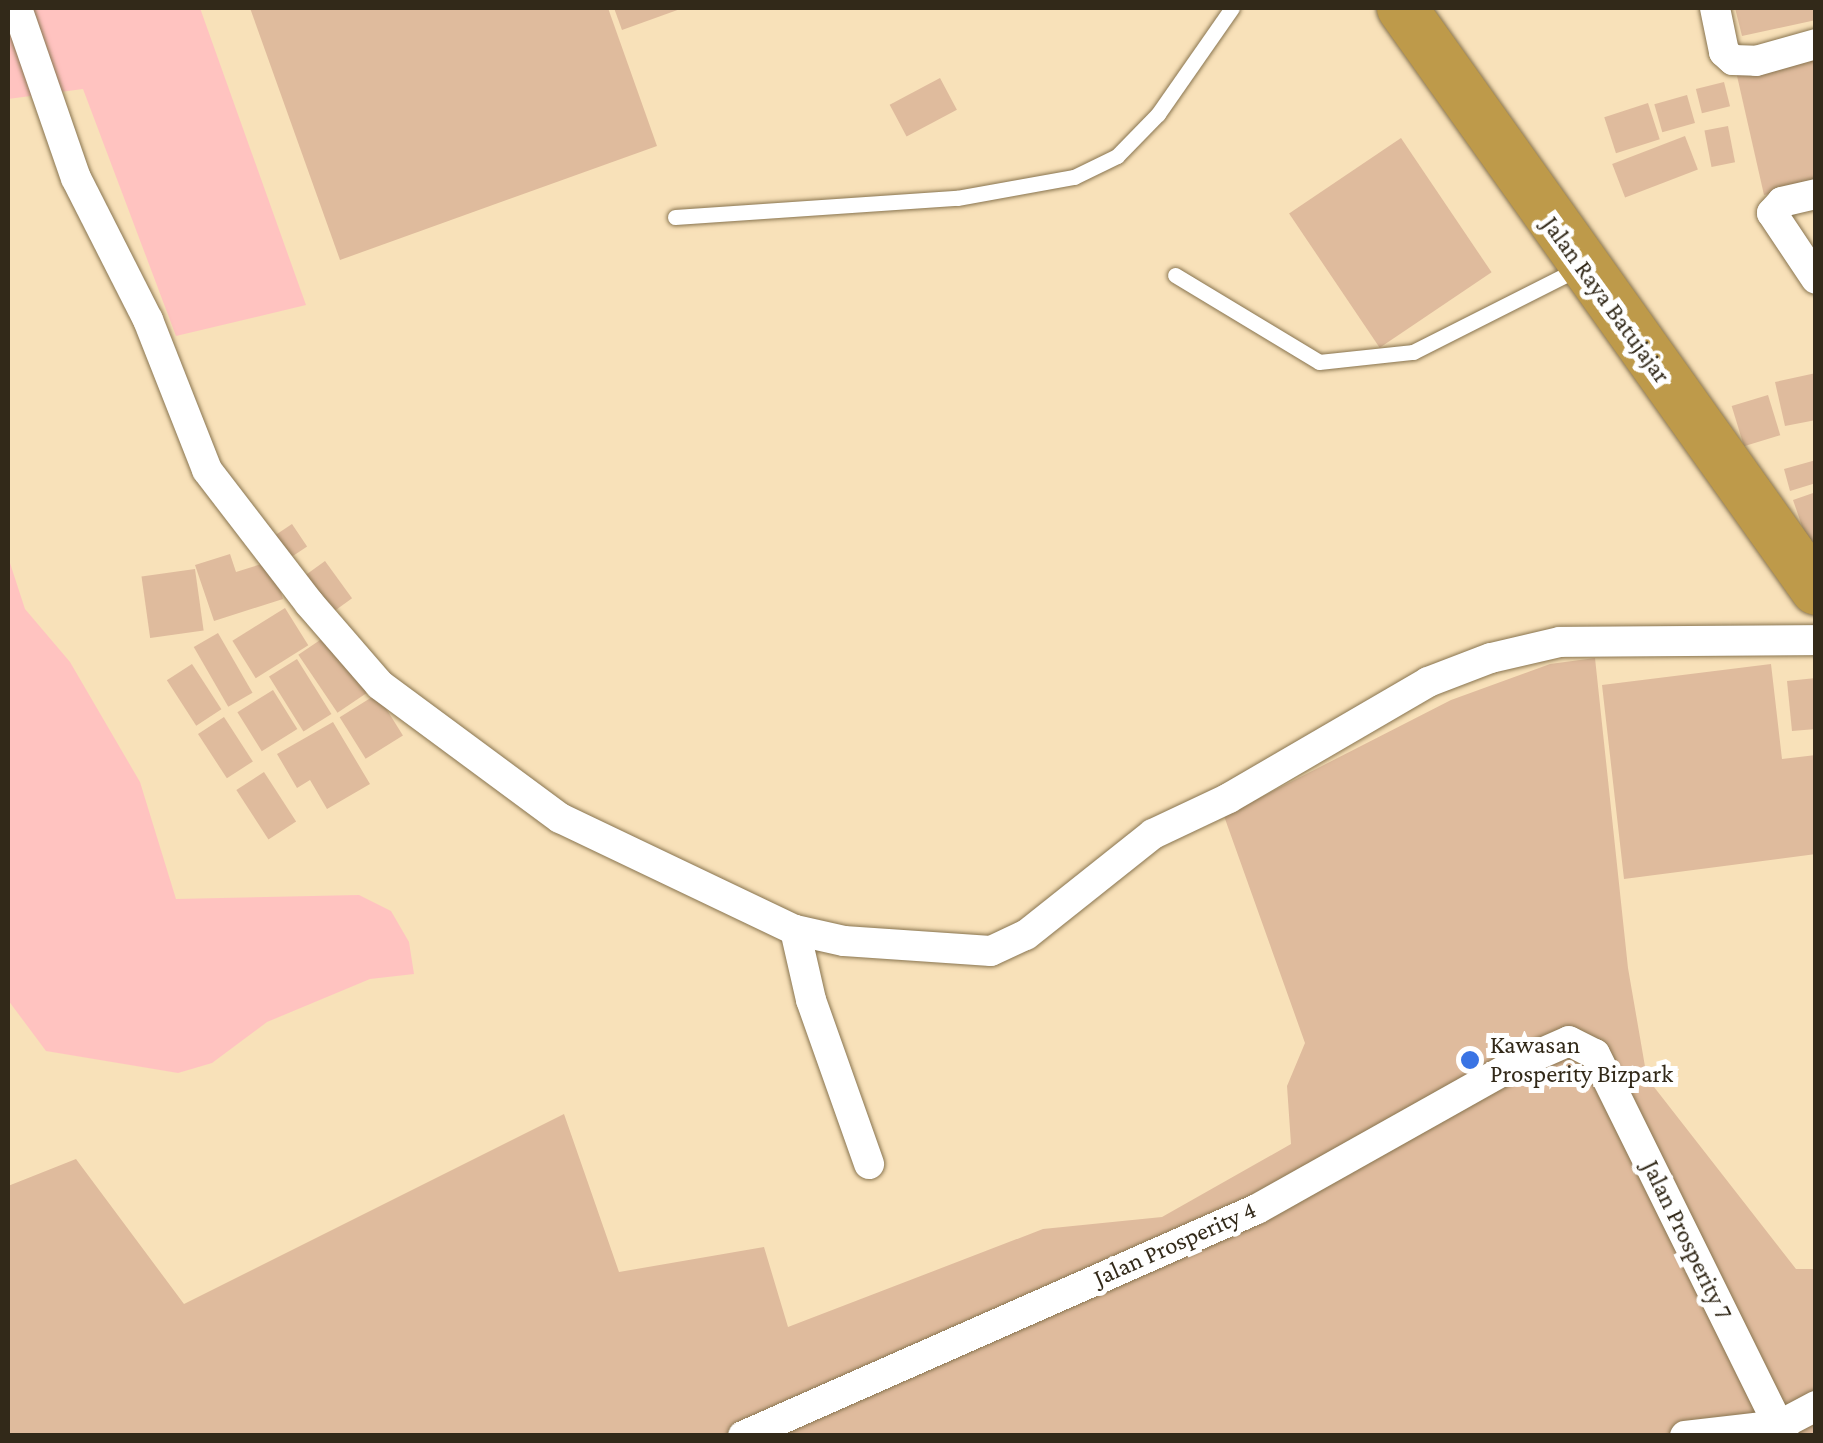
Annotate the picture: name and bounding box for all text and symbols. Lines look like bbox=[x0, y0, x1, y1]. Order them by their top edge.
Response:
street label: Jalan Raya Batujajar bbox=[1535, 211, 1677, 389]
place label: Kawasan Prosperity Bizpark bbox=[1490, 1031, 1673, 1090]
marker: Kawasan Prosperity Bizpark bbox=[1459, 1049, 1481, 1071]
street label: Jalan Prosperity 7 bbox=[1635, 1155, 1739, 1325]
street label: Jalan Prosperity 4 bbox=[1089, 1195, 1261, 1293]

